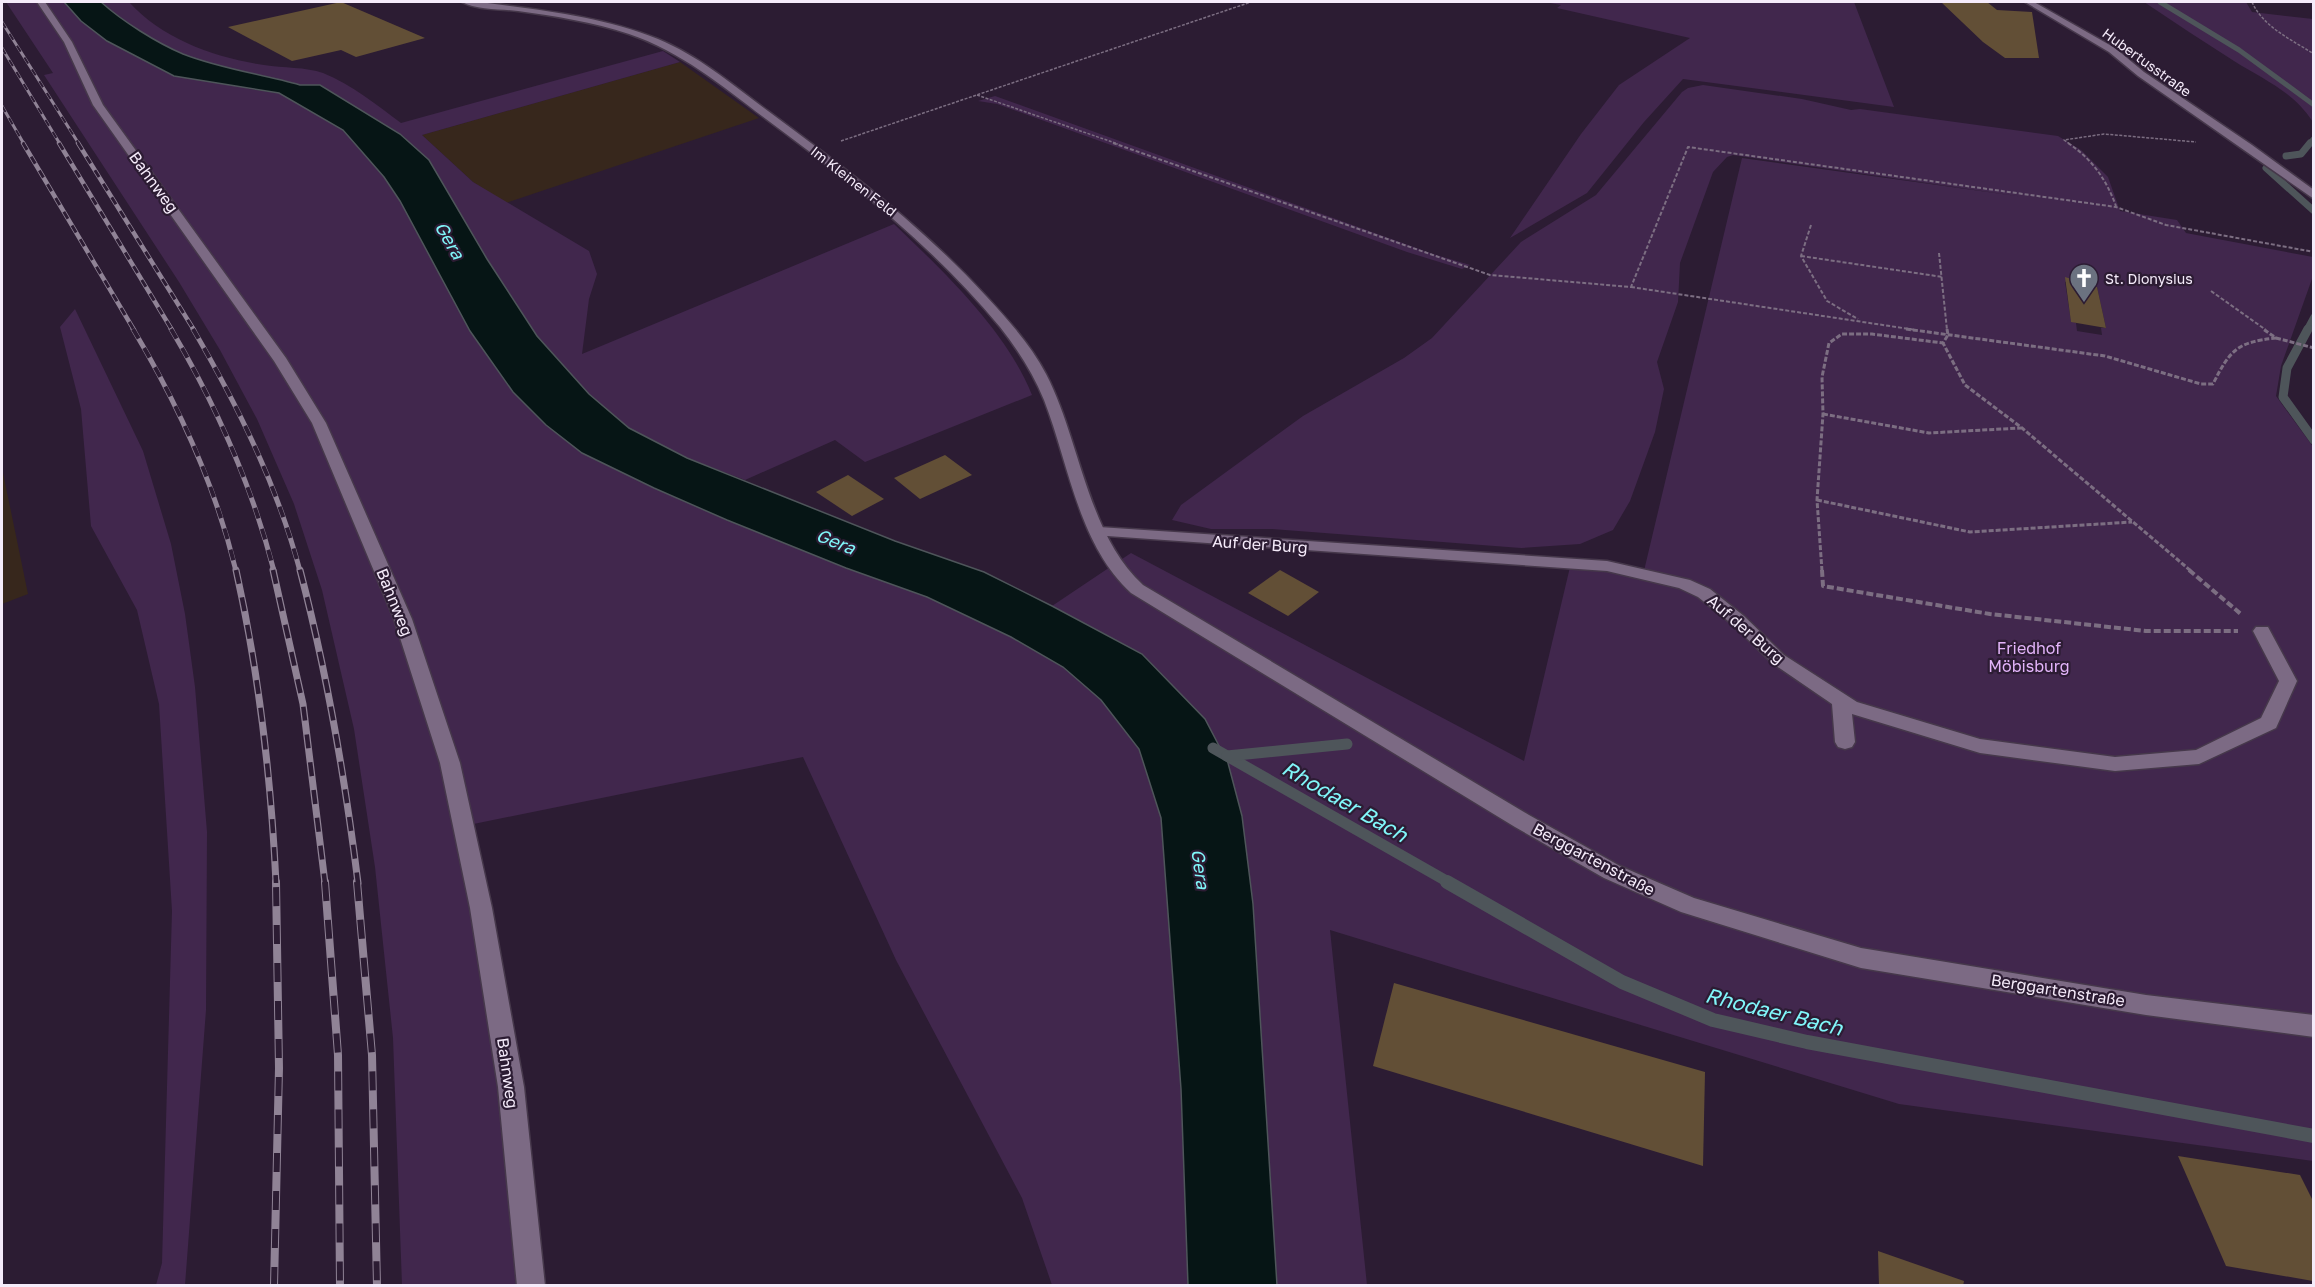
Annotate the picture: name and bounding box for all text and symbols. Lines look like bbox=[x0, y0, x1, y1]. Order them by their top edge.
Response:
street label: Hubertusstraße bbox=[2099, 24, 2195, 100]
street label: Im Kleinen Feld bbox=[808, 142, 900, 220]
street label: Bahnweg bbox=[125, 147, 183, 217]
water label: Gera bbox=[430, 217, 470, 264]
church icon: St. Dionysius bbox=[2068, 262, 2100, 304]
place label: St. Dionysius bbox=[2105, 270, 2193, 287]
water label: Gera bbox=[813, 523, 859, 559]
street label: Auf der Burg bbox=[1212, 531, 1308, 557]
street label: Bahnweg bbox=[372, 565, 418, 639]
street label: Auf der Burg bbox=[1703, 590, 1789, 668]
park label: Friedhof Möbisburg bbox=[1988, 638, 2070, 676]
water label: Rhodaer Bach bbox=[1278, 755, 1413, 848]
street label: Berggartenstraße bbox=[1530, 818, 1658, 900]
water label: Gera bbox=[1187, 848, 1215, 891]
street label: Berggartenstraße bbox=[1990, 970, 2126, 1010]
water label: Rhodaer Bach bbox=[1703, 981, 1846, 1041]
street label: Bahnweg bbox=[493, 1036, 523, 1110]

